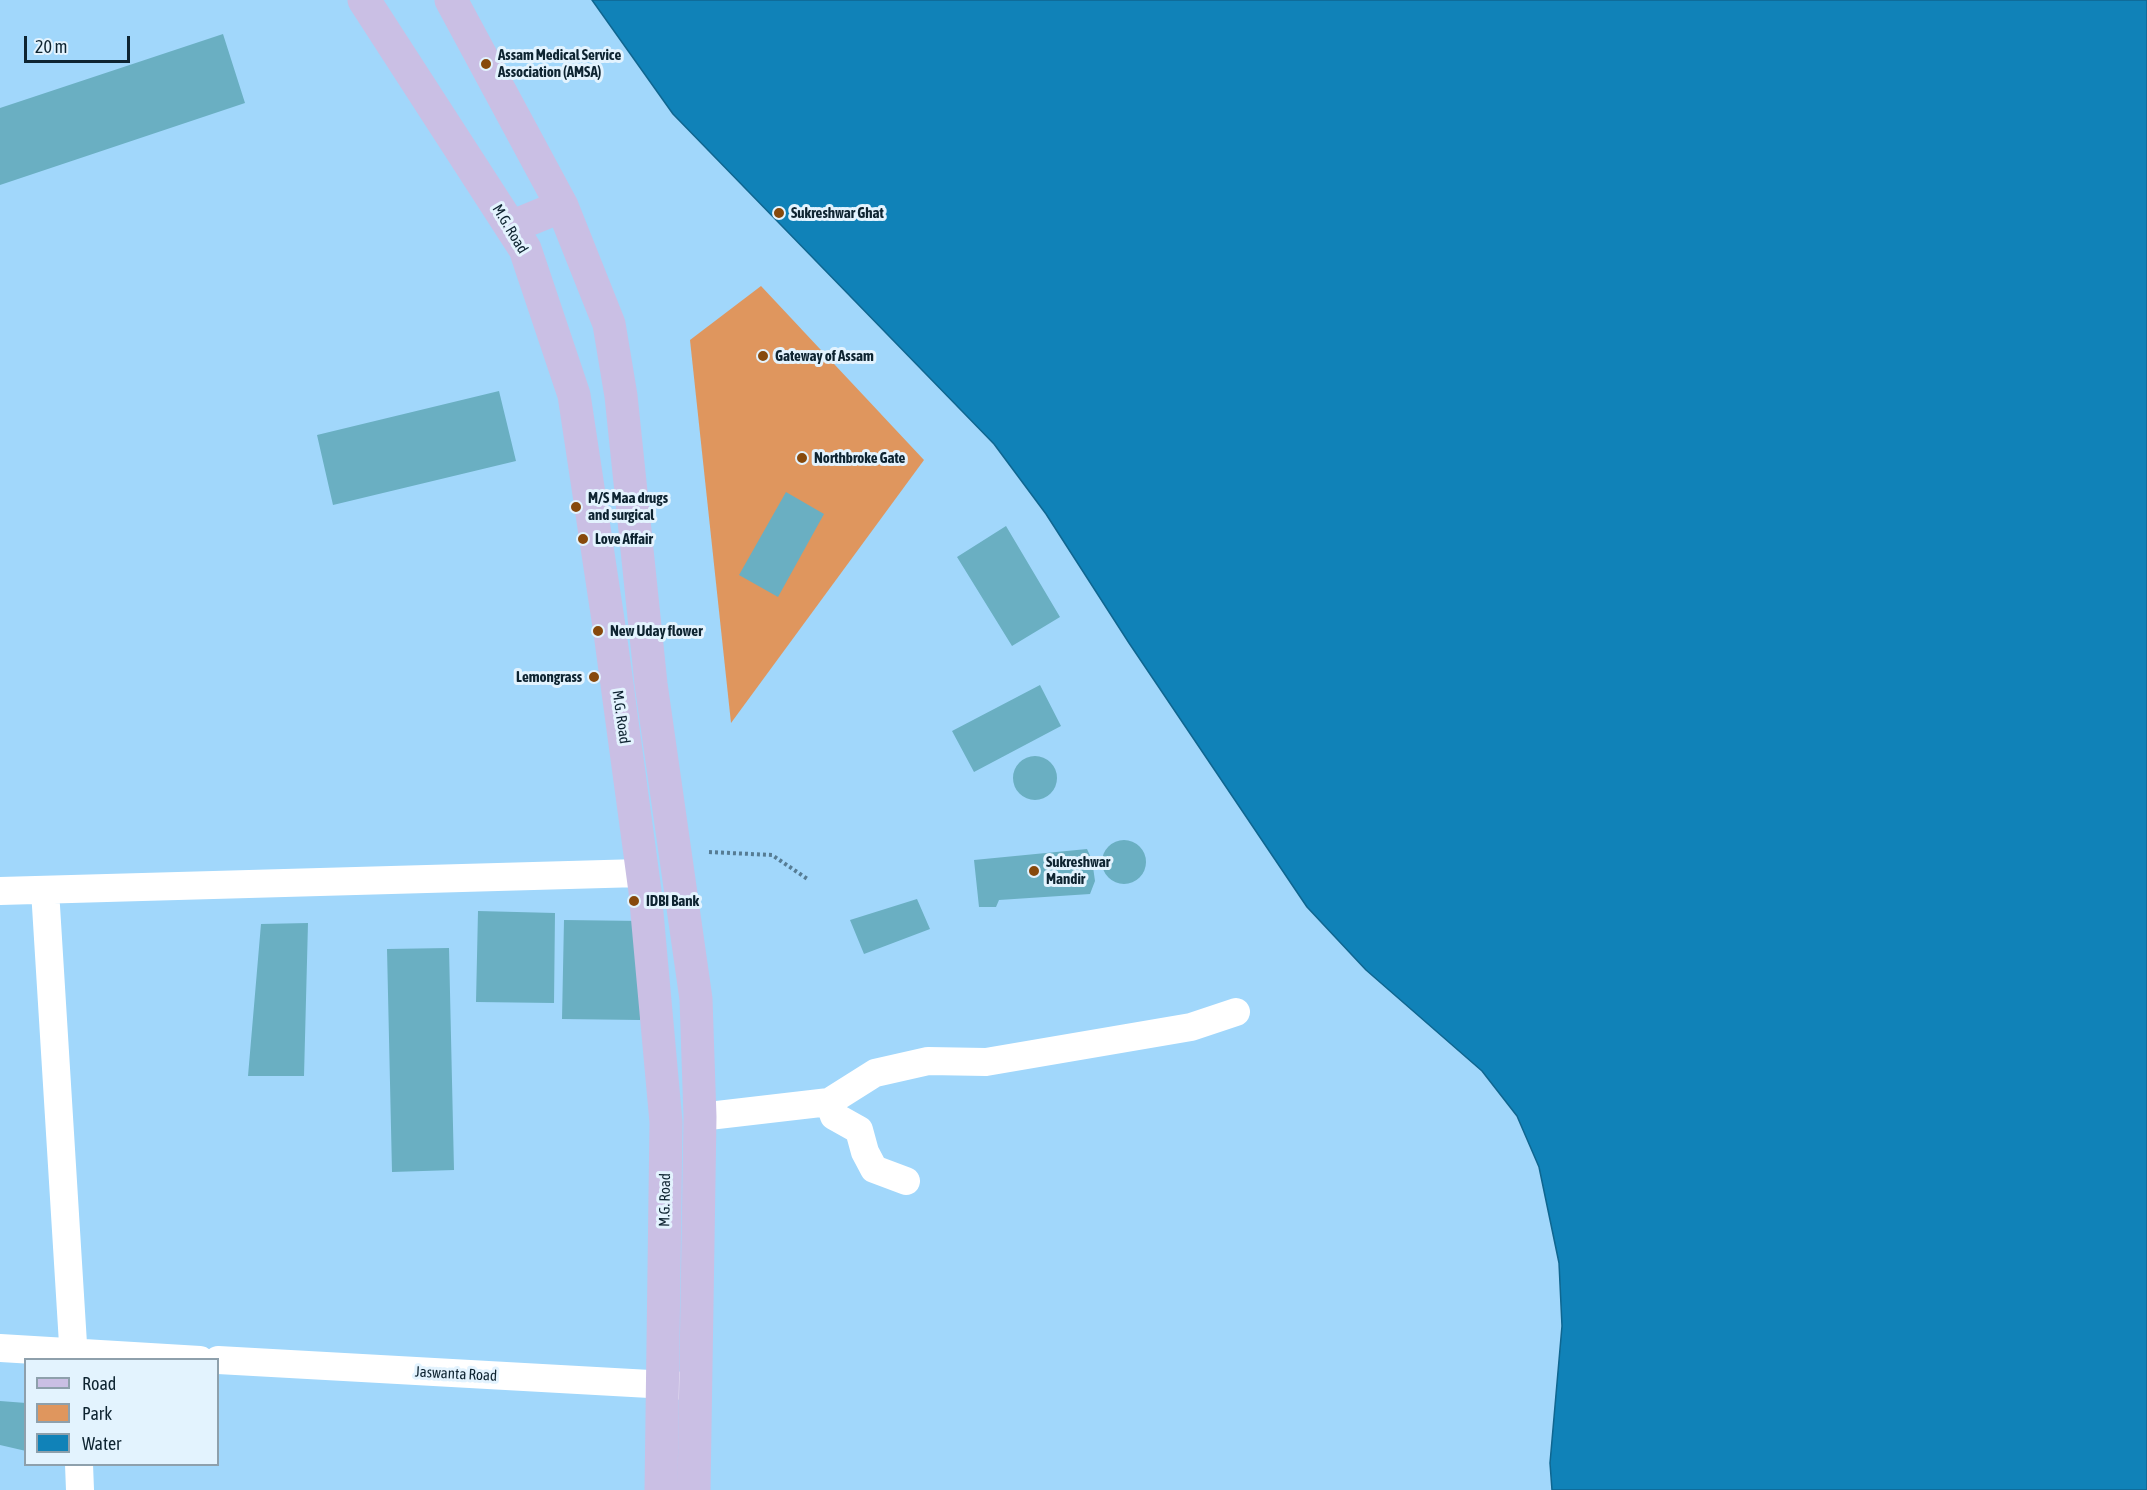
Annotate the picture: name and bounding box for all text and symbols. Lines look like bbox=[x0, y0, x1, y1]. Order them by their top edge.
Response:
scale bar bbox=[27, 24, 134, 62]
text: 20 m bbox=[35, 36, 67, 57]
place label: Assam Medical Service Association (AMSA) bbox=[498, 46, 621, 81]
marker: Assam Medical Service Association (AMSA) bbox=[479, 57, 493, 71]
street label: M.G. Road bbox=[488, 201, 532, 257]
place label: Sukreshwar Ghat bbox=[791, 204, 884, 222]
marker: Sukreshwar Ghat bbox=[772, 206, 786, 220]
place label: Gateway of Assam bbox=[775, 347, 874, 365]
marker: Gateway of Assam bbox=[756, 349, 770, 363]
place label: Northbroke Gate bbox=[814, 449, 905, 467]
marker: Northbroke Gate bbox=[795, 451, 809, 465]
place label: M/S Maa drugs and surgical bbox=[588, 489, 668, 524]
marker: M/S Maa drugs and surgical bbox=[569, 500, 583, 514]
place label: Love Affair bbox=[595, 530, 653, 548]
marker: Love Affair bbox=[576, 532, 590, 546]
place label: New Uday flower bbox=[610, 622, 703, 640]
marker: New Uday flower bbox=[591, 624, 605, 638]
place label: Lemongrass bbox=[516, 668, 582, 686]
marker: Lemongrass bbox=[587, 670, 601, 684]
street label: M.G. Road bbox=[608, 689, 634, 745]
place label: Sukreshwar Mandir bbox=[1046, 853, 1110, 888]
marker: Sukreshwar Mandir bbox=[1027, 864, 1041, 878]
place label: IDBI Bank bbox=[646, 892, 699, 910]
marker: IDBI Bank bbox=[627, 894, 641, 908]
street label: M.G. Road bbox=[656, 1173, 674, 1227]
legend bbox=[24, 1358, 219, 1466]
street label: Jaswanta Road bbox=[415, 1363, 497, 1385]
text: Road bbox=[82, 1373, 116, 1394]
text: Park bbox=[82, 1403, 112, 1424]
text: Water bbox=[82, 1433, 121, 1454]

